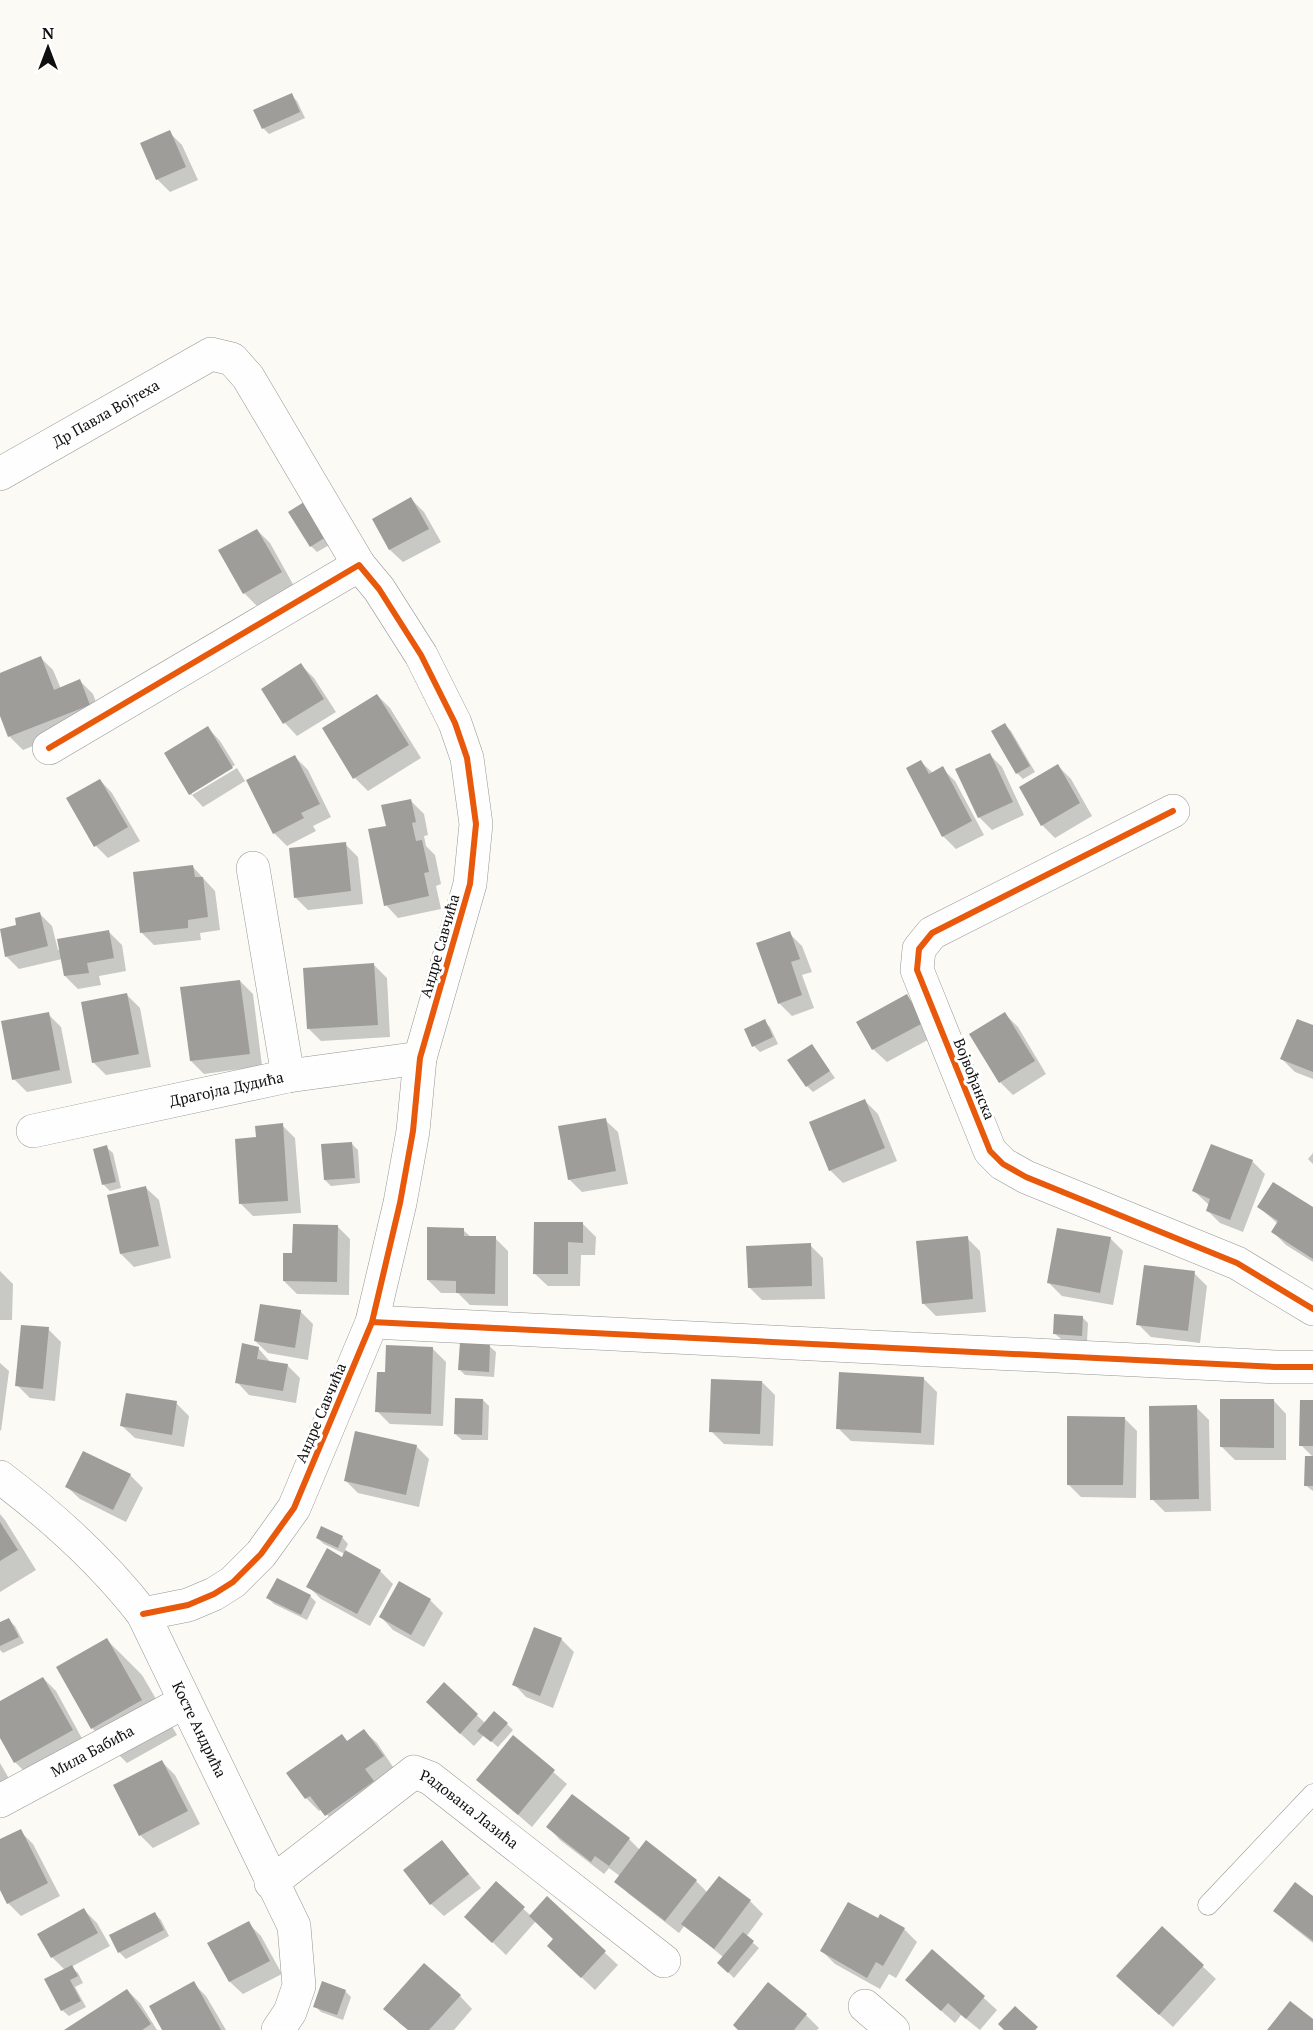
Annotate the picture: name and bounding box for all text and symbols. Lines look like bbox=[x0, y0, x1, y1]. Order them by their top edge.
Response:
north arrow bbox=[18, 18, 78, 78]
text: N bbox=[42, 22, 54, 44]
street label: Др Павла Војтеха bbox=[48, 374, 163, 451]
street label: Андре Савчића bbox=[415, 891, 463, 1000]
street label: Војвођанска bbox=[950, 1035, 1000, 1123]
street label: Драгојла Дудића bbox=[167, 1066, 286, 1110]
street label: Андре Савчића bbox=[290, 1359, 350, 1466]
street label: Косте Андрића bbox=[168, 1678, 232, 1781]
street label: Мила Бабића bbox=[47, 1720, 138, 1781]
street label: Радована Лазића bbox=[418, 1764, 523, 1853]

